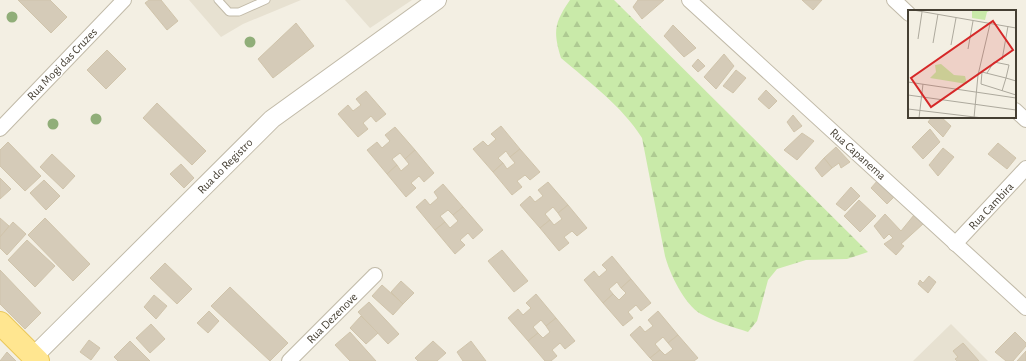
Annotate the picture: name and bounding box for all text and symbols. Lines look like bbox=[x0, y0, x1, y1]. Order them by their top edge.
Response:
inset map bbox=[908, 10, 1016, 118]
street label: Rua Mogi das Cruzes bbox=[25, 26, 99, 102]
street label: Rua Capanema bbox=[828, 126, 888, 182]
street label: Rua do Registro bbox=[195, 136, 255, 196]
street label: Rua Cambira bbox=[966, 180, 1016, 232]
street label: Rua Dezenove bbox=[304, 290, 360, 346]

